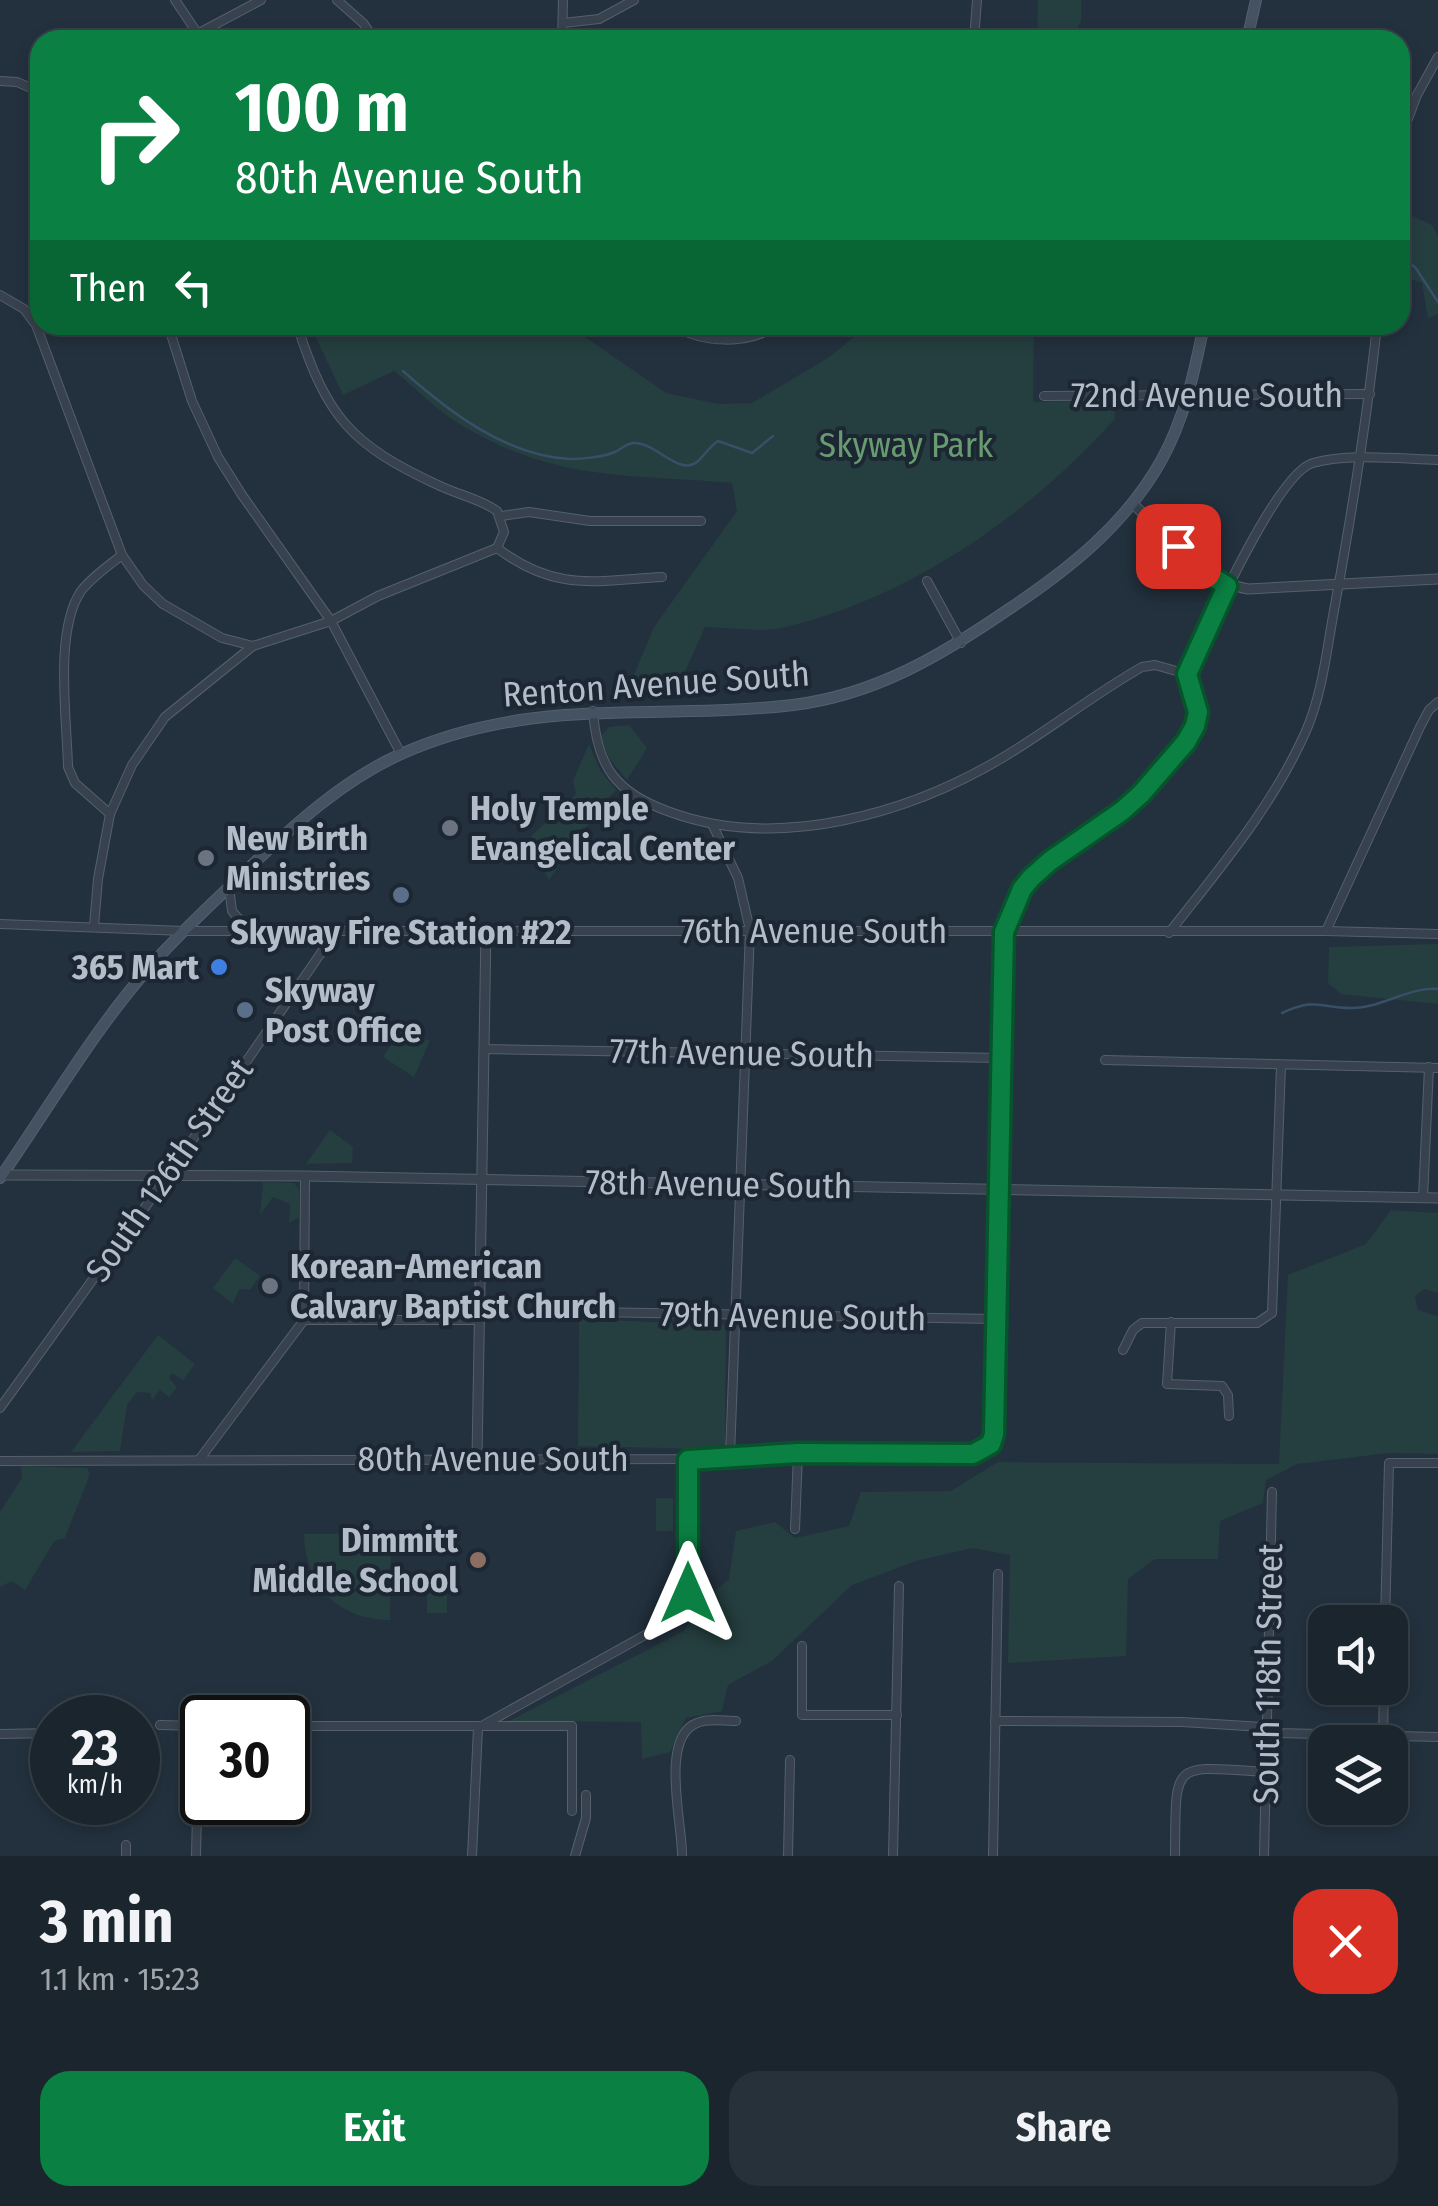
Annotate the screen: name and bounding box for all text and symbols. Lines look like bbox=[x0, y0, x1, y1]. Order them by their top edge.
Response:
text: 100 m bbox=[235, 66, 409, 150]
icon: right bbox=[70, 70, 200, 200]
text: 80th Avenue South bbox=[235, 151, 584, 205]
icon: left bbox=[166, 260, 221, 315]
text: Then bbox=[70, 265, 146, 311]
street label: 72nd Avenue South bbox=[1071, 374, 1343, 416]
park label: Skyway Park bbox=[819, 424, 994, 466]
pin bbox=[1136, 504, 1221, 589]
icon: arrive bbox=[1151, 519, 1206, 574]
street label: Renton Avenue South bbox=[501, 652, 811, 716]
place label: Holy Temple Evangelical Center bbox=[470, 787, 735, 869]
place label: New Birth Ministries bbox=[226, 817, 370, 899]
marker: Holy Temple Evangelical Center bbox=[439, 817, 461, 839]
marker: New Birth Ministries bbox=[195, 847, 217, 869]
marker: Skyway Fire Station #22 bbox=[390, 884, 412, 906]
street label: 76th Avenue South bbox=[681, 910, 947, 952]
place label: Skyway Fire Station #22 bbox=[231, 911, 571, 953]
place label: 365 Mart bbox=[71, 946, 200, 988]
marker: 365 Mart bbox=[208, 956, 230, 978]
place label: Skyway Post Office bbox=[265, 969, 422, 1051]
marker: Skyway Post Office bbox=[234, 999, 256, 1021]
street label: 77th Avenue South bbox=[610, 1030, 874, 1076]
street label: South 126th Street bbox=[76, 1050, 262, 1290]
street label: 78th Avenue South bbox=[585, 1161, 853, 1207]
place label: Korean-American Calvary Baptist Church bbox=[290, 1245, 616, 1327]
marker: Korean-American Calvary Baptist Church bbox=[259, 1275, 281, 1297]
street label: 79th Avenue South bbox=[660, 1293, 926, 1339]
street label: 80th Avenue South bbox=[357, 1438, 629, 1480]
place label: Dimmitt Middle School bbox=[252, 1519, 459, 1601]
position arrow bbox=[636, 1541, 740, 1645]
street label: South 118th Street bbox=[1245, 1543, 1291, 1805]
marker: Dimmitt Middle School bbox=[467, 1549, 489, 1571]
map controls bbox=[1308, 1605, 1408, 1825]
button: sound bbox=[1308, 1605, 1408, 1705]
speed limit sign: 30 bbox=[180, 1695, 310, 1825]
text: 23 bbox=[72, 1718, 118, 1778]
button: layers bbox=[1308, 1725, 1408, 1825]
text: km/h bbox=[67, 1770, 123, 1800]
text: 3 min bbox=[40, 1886, 174, 1958]
button: close bbox=[1293, 1889, 1398, 1994]
text: 1.1 km · 15:23 bbox=[40, 1960, 200, 1998]
button: Exit bbox=[40, 2071, 709, 2186]
button: Share bbox=[729, 2071, 1398, 2186]

